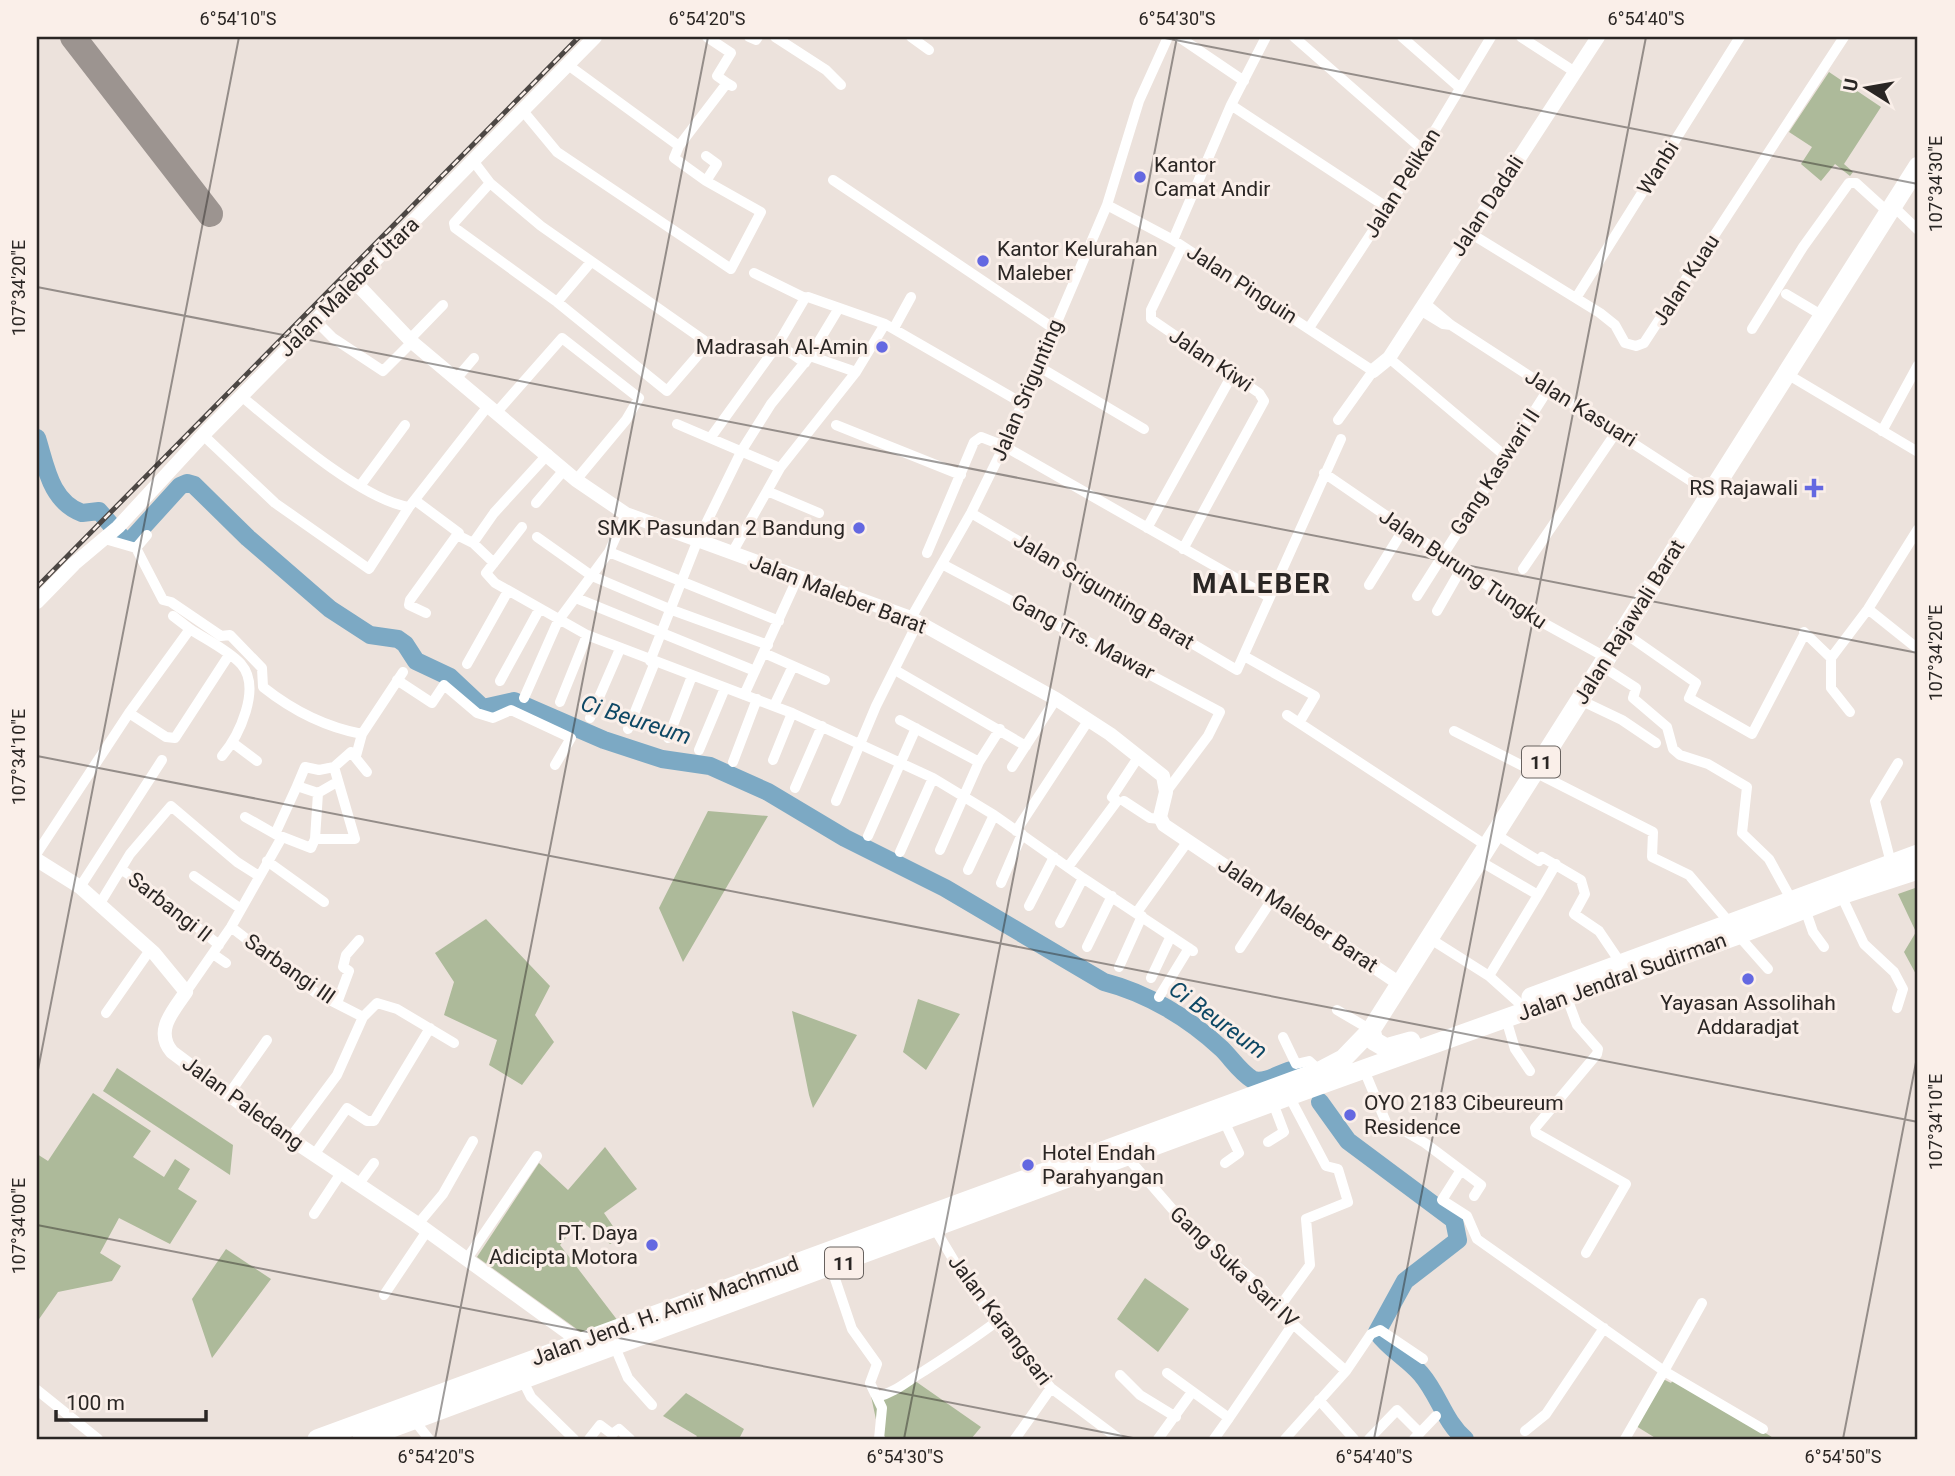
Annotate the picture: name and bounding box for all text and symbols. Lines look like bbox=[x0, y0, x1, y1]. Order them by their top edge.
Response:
text: 6°54'10"S bbox=[200, 8, 277, 29]
text: 6°54'20"S bbox=[669, 8, 746, 29]
text: 6°54'30"S bbox=[1139, 8, 1216, 29]
text: 6°54'40"S bbox=[1608, 8, 1685, 29]
north arrow bbox=[1832, 52, 1902, 122]
text: U bbox=[1838, 77, 1863, 93]
street label: Jalan Pelikan bbox=[1359, 124, 1445, 242]
text: 107°34'30"E bbox=[1925, 136, 1946, 232]
street label: Wanbi bbox=[1632, 137, 1684, 199]
street label: Jalan Dadali bbox=[1446, 151, 1528, 261]
place label: Kantor Camat Andir bbox=[1154, 153, 1270, 201]
marker: Kantor Camat Andir bbox=[1132, 169, 1148, 185]
street label: Jalan Maleber Utara bbox=[274, 212, 424, 362]
street label: Jalan Kuau bbox=[1648, 230, 1724, 330]
place label: Kantor Kelurahan Maleber bbox=[997, 237, 1158, 285]
text: 107°34'20"E bbox=[8, 240, 29, 336]
street label: Jalan Pinguin bbox=[1182, 240, 1302, 328]
marker: Kantor Kelurahan Maleber bbox=[975, 253, 991, 269]
street label: Jalan Srigunting bbox=[986, 316, 1068, 464]
street label: Jalan Kiwi bbox=[1165, 323, 1257, 397]
place label: Madrasah Al-Amin bbox=[696, 335, 868, 359]
marker: Madrasah Al-Amin bbox=[874, 339, 890, 355]
street label: Jalan Kasuari bbox=[1521, 364, 1641, 452]
street label: Gang Kaswari II bbox=[1445, 404, 1545, 540]
place label: RS Rajawali bbox=[1689, 476, 1798, 500]
marker: RS Rajawali bbox=[1804, 478, 1824, 498]
street label: Jalan Burung Tungku bbox=[1375, 504, 1551, 634]
place label: SMK Pasundan 2 Bandung bbox=[597, 516, 845, 540]
marker: SMK Pasundan 2 Bandung bbox=[851, 520, 867, 536]
street label: Jalan Srigunting Barat bbox=[1009, 528, 1199, 654]
street label: Jalan Rajawali Barat bbox=[1569, 535, 1689, 709]
street label: Jalan Maleber Barat bbox=[746, 549, 930, 639]
district label: MALEBER bbox=[1192, 567, 1332, 600]
street label: Gang Trs. Mawar bbox=[1007, 589, 1159, 685]
text: 107°34'20"E bbox=[1925, 605, 1946, 701]
water label: Ci Beureum bbox=[577, 689, 695, 751]
text: 107°34'10"E bbox=[8, 709, 29, 805]
road number: 11 bbox=[1522, 747, 1560, 778]
street label: Jalan Maleber Barat bbox=[1214, 853, 1382, 977]
street label: Sarbangi II bbox=[123, 867, 217, 947]
street label: Jalan Jendral Sudirman bbox=[1514, 928, 1730, 1026]
street label: Sarbangi III bbox=[240, 929, 340, 1009]
marker: Yayasan Assolihah Addaradjat bbox=[1740, 971, 1756, 987]
water label: Ci Beureum bbox=[1164, 975, 1272, 1065]
place label: Yayasan Assolihah Addaradjat bbox=[1660, 991, 1836, 1039]
street label: Jalan Paledang bbox=[178, 1051, 308, 1155]
text: 107°34'10"E bbox=[1925, 1074, 1946, 1170]
place label: OYO 2183 Cibeureum Residence bbox=[1364, 1091, 1564, 1139]
marker: OYO 2183 Cibeureum Residence bbox=[1342, 1107, 1358, 1123]
place label: Hotel Endah Parahyangan bbox=[1042, 1141, 1164, 1189]
marker: Hotel Endah Parahyangan bbox=[1020, 1157, 1036, 1173]
text: 107°34'00"E bbox=[8, 1178, 29, 1274]
street label: Gang Suka Sari IV bbox=[1165, 1202, 1303, 1333]
place label: PT. Daya Adicipta Motora bbox=[489, 1221, 638, 1269]
marker: PT. Daya Adicipta Motora bbox=[644, 1237, 660, 1253]
road number: 11 bbox=[825, 1247, 863, 1278]
street label: Jalan Karangsari bbox=[943, 1250, 1057, 1390]
street label: Jalan Jend. H. Amir Machmud bbox=[528, 1251, 802, 1371]
scale bar bbox=[56, 1378, 206, 1422]
text: 100 m bbox=[66, 1391, 125, 1415]
text: 6°54'20"S bbox=[398, 1446, 475, 1467]
text: 6°54'30"S bbox=[867, 1446, 944, 1467]
text: 6°54'40"S bbox=[1336, 1446, 1413, 1467]
text: 6°54'50"S bbox=[1805, 1446, 1882, 1467]

